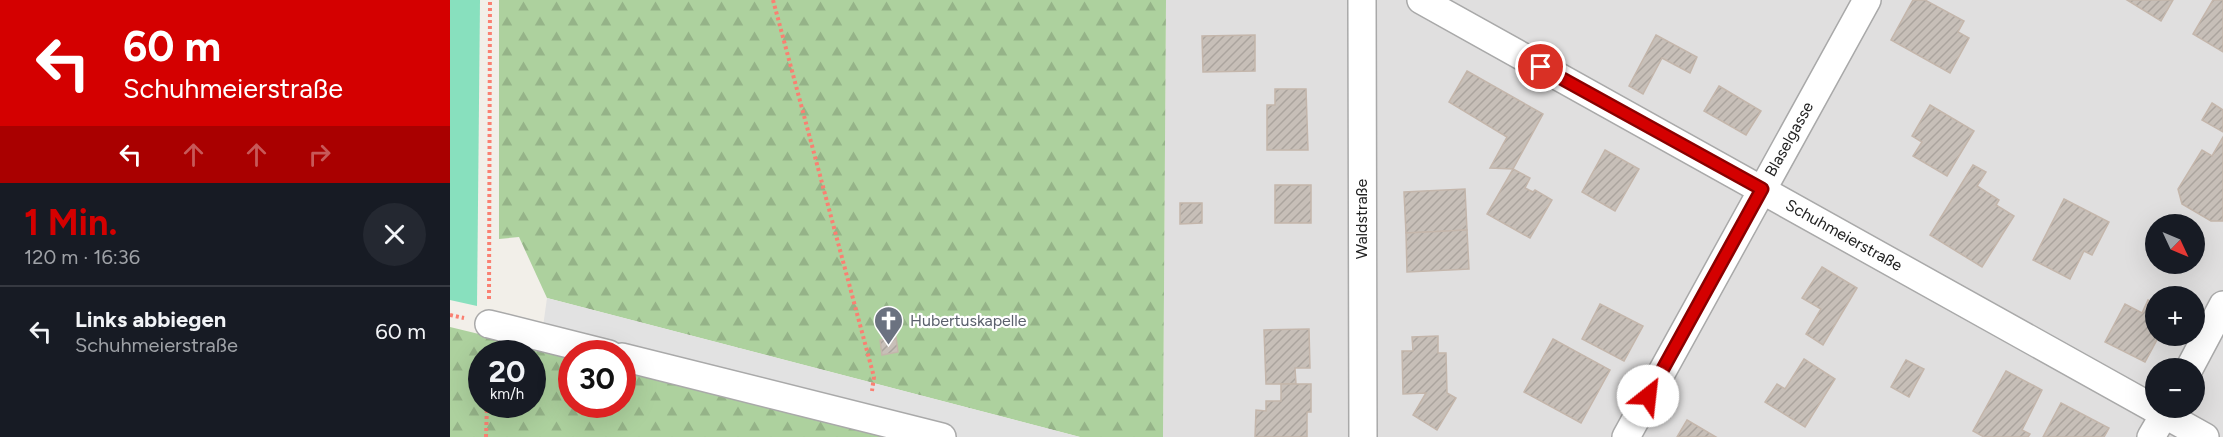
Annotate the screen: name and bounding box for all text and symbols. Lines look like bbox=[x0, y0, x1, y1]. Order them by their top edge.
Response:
text: 60 m bbox=[123, 21, 221, 72]
icon: left bbox=[24, 24, 102, 102]
pin bbox=[1515, 41, 1566, 92]
icon: arrive bbox=[1524, 50, 1557, 83]
text: Schuhmeierstraße bbox=[123, 72, 343, 105]
street label: Blaselgasse bbox=[1761, 98, 1817, 180]
icon: left bbox=[114, 138, 147, 171]
icon: ahead bbox=[177, 138, 210, 171]
icon: ahead bbox=[240, 138, 273, 171]
icon: right bbox=[303, 138, 336, 171]
street label: Waldstraße bbox=[1352, 178, 1371, 259]
street label: Schuhmeierstraße bbox=[1782, 195, 1906, 275]
text: 1 Min. bbox=[24, 201, 117, 244]
button: close bbox=[363, 203, 426, 266]
north arrow bbox=[2145, 214, 2205, 274]
map controls bbox=[2145, 214, 2205, 418]
text: 120 m · 16:36 bbox=[24, 245, 140, 269]
button: + bbox=[2145, 286, 2205, 346]
church icon: Hubertuskapelle bbox=[873, 304, 905, 346]
text: Links abbiegen bbox=[75, 306, 226, 333]
place label: Hubertuskapelle bbox=[910, 311, 1027, 330]
icon: left bbox=[24, 315, 57, 348]
text: 60 m bbox=[375, 318, 426, 345]
text: Schuhmeierstraße bbox=[75, 333, 238, 357]
speed limit sign: 30 bbox=[558, 340, 636, 418]
text: 20 bbox=[489, 353, 525, 390]
button: − bbox=[2145, 358, 2205, 418]
position arrow bbox=[1616, 364, 1680, 428]
text: km/h bbox=[490, 385, 524, 403]

